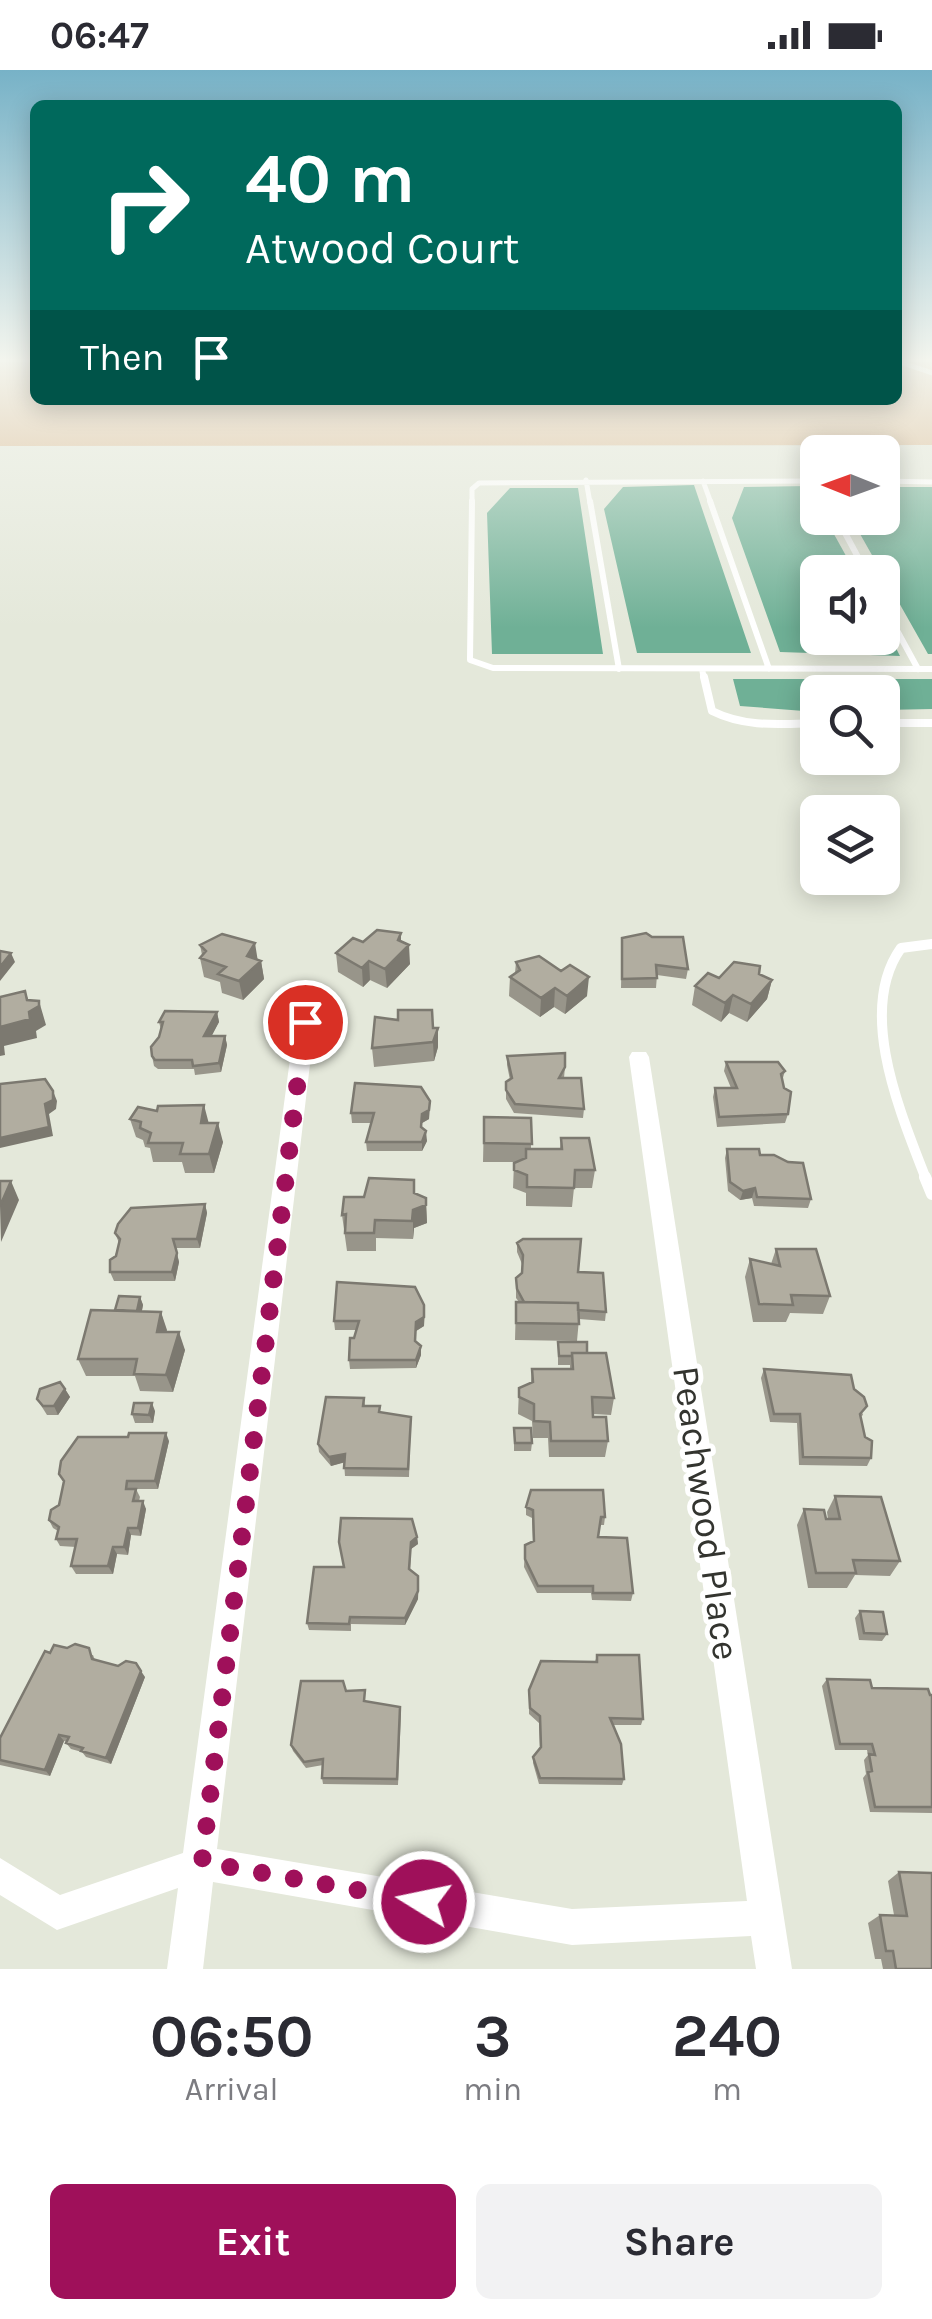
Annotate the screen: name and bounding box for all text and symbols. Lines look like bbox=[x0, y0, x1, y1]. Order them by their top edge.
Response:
text: 06:47 bbox=[50, 13, 149, 58]
text: 40 m bbox=[245, 138, 415, 220]
icon: right bbox=[80, 140, 210, 270]
text: Atwood Court bbox=[245, 222, 520, 274]
icon: arrive bbox=[184, 330, 239, 385]
text: Then bbox=[80, 335, 164, 380]
north arrow bbox=[800, 435, 900, 535]
map controls bbox=[800, 435, 900, 895]
button: sound bbox=[800, 555, 900, 655]
button: search bbox=[800, 675, 900, 775]
button: layers bbox=[800, 795, 900, 895]
pin bbox=[263, 980, 348, 1065]
icon: arrive bbox=[278, 995, 333, 1050]
street label: Peachwood Place bbox=[663, 1363, 749, 1663]
position arrow bbox=[372, 1850, 476, 1954]
text: 06:50 bbox=[150, 2001, 313, 2071]
text: 3 bbox=[474, 2001, 511, 2071]
text: 240 bbox=[672, 2001, 782, 2071]
text: Arrival bbox=[185, 2071, 279, 2108]
text: min bbox=[463, 2071, 522, 2108]
text: m bbox=[712, 2071, 742, 2108]
button: Exit bbox=[50, 2184, 456, 2299]
button: Share bbox=[476, 2184, 882, 2299]

